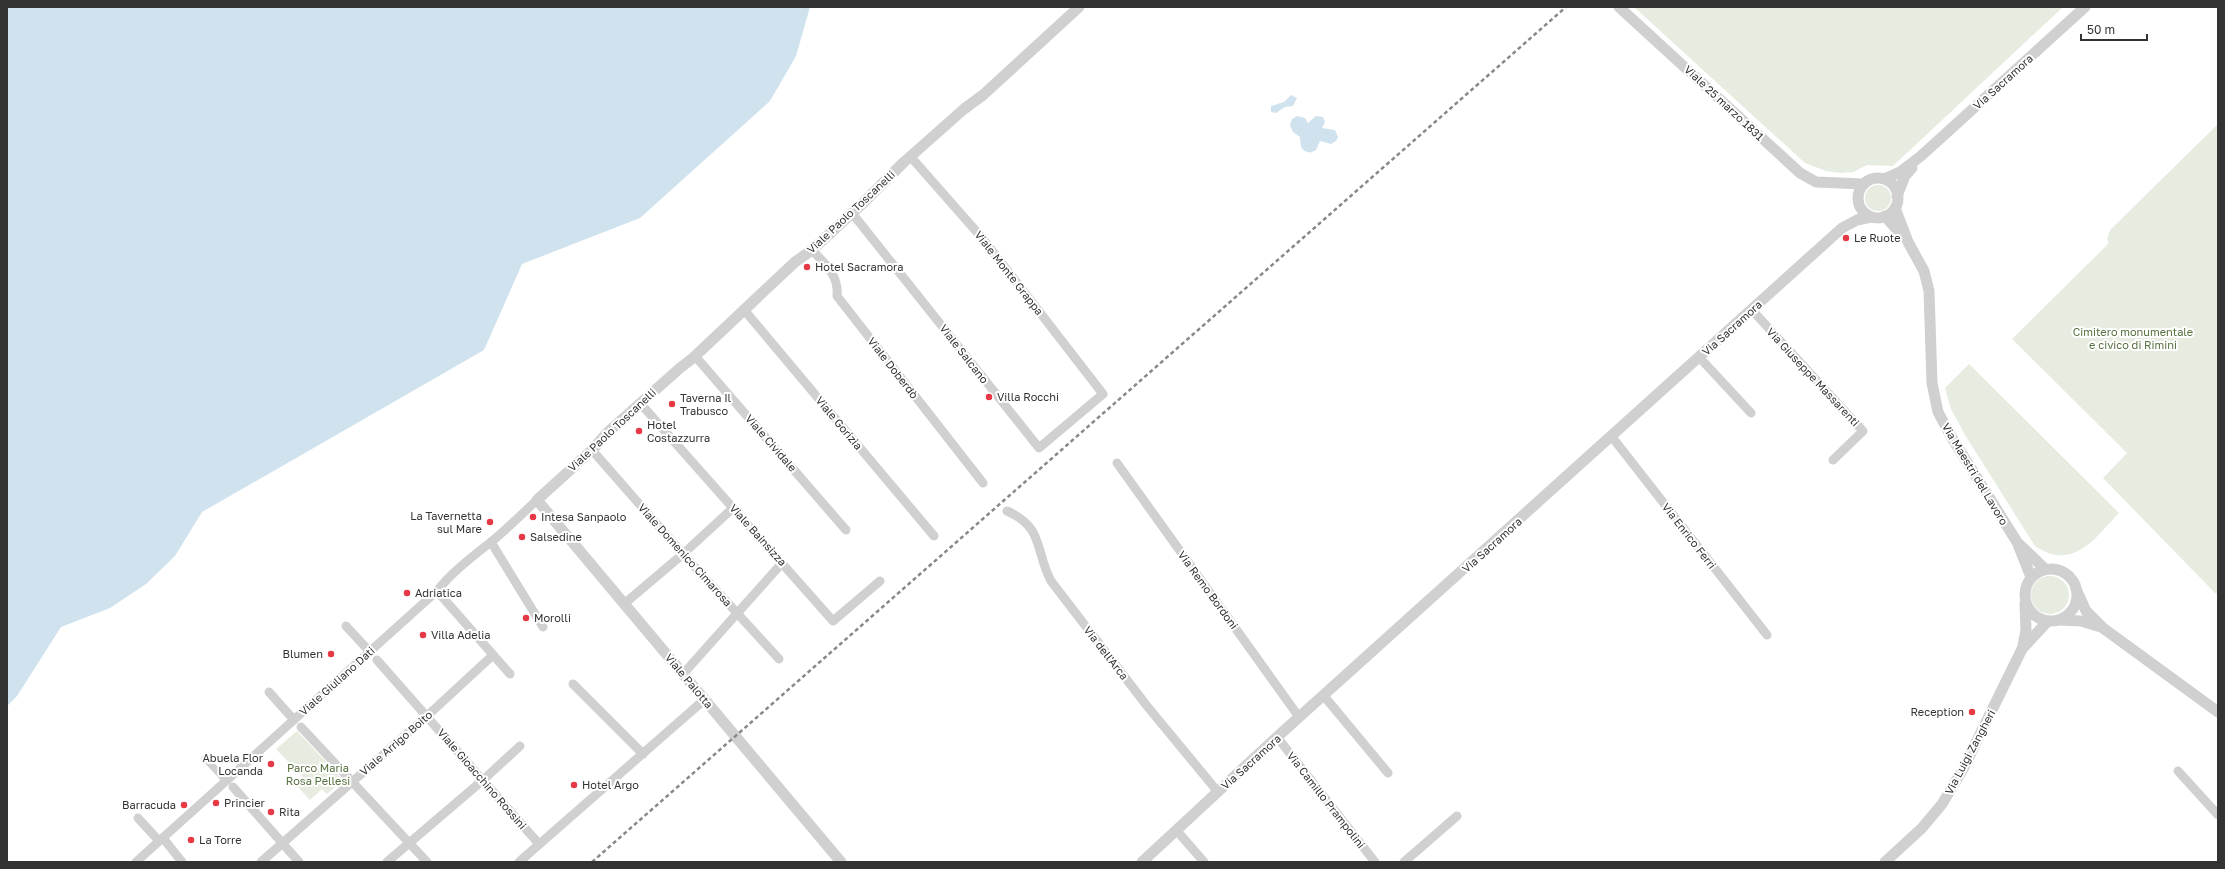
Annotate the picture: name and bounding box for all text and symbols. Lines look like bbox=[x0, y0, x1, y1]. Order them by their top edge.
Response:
scale bar bbox=[2081, 16, 2147, 42]
text: 50 m bbox=[2087, 22, 2115, 37]
street label: Via Sacramora bbox=[1970, 51, 2035, 112]
street label: Viale 25 marzo 1831 bbox=[1682, 63, 1767, 143]
street label: Viale Paolo Toscanelli bbox=[804, 168, 897, 256]
street label: Viale Monte Grappa bbox=[972, 228, 1046, 317]
place label: Le Ruote bbox=[1854, 231, 1901, 244]
marker: Le Ruote bbox=[1841, 233, 1851, 243]
place label: Hotel Sacramora bbox=[815, 260, 903, 273]
marker: Hotel Sacramora bbox=[802, 262, 812, 272]
street label: Via Sacramora bbox=[1699, 297, 1764, 358]
street label: Viale Salcano bbox=[937, 322, 992, 386]
street label: Via Giuseppe Massarenti bbox=[1764, 325, 1862, 429]
park label: Cimitero monumentale e civico di Rimini bbox=[2073, 325, 2193, 351]
street label: Viale Doberdò bbox=[865, 335, 922, 401]
street label: Viale Paolo Toscanelli bbox=[565, 386, 658, 474]
place label: Villa Rocchi bbox=[997, 390, 1059, 403]
place label: Taverna Il Trabusco bbox=[680, 391, 732, 417]
marker: Villa Rocchi bbox=[984, 392, 994, 402]
street label: Viale Gorizia bbox=[813, 393, 865, 452]
marker: Taverna Il Trabusco bbox=[667, 399, 677, 409]
street label: Viale Cividale bbox=[743, 411, 800, 474]
place label: Hotel Costazzurra bbox=[647, 418, 710, 444]
street label: Via Maestri del Lavoro bbox=[1940, 420, 2011, 527]
marker: Hotel Costazzurra bbox=[634, 426, 644, 436]
street label: Via Enrico Ferri bbox=[1660, 500, 1719, 571]
street label: Viale Domenico Cimarosa bbox=[636, 501, 735, 609]
street label: Viale Bainsizza bbox=[727, 501, 790, 568]
place label: La Tavernetta sul Mare bbox=[410, 509, 482, 535]
place label: Intesa Sanpaolo bbox=[541, 510, 627, 523]
marker: Intesa Sanpaolo bbox=[528, 512, 538, 522]
street label: Via Sacramora bbox=[1459, 514, 1524, 575]
marker: La Tavernetta sul Mare bbox=[485, 517, 495, 527]
place label: Salsedine bbox=[530, 530, 582, 543]
marker: Salsedine bbox=[517, 532, 527, 542]
street label: Via Remo Bordoni bbox=[1176, 548, 1241, 631]
place label: Adriatica bbox=[415, 586, 462, 599]
marker: Adriatica bbox=[402, 588, 412, 598]
place label: Morolli bbox=[534, 611, 571, 624]
marker: Morolli bbox=[521, 613, 531, 623]
street label: Via dell'Arca bbox=[1081, 623, 1131, 682]
place label: Villa Adelia bbox=[431, 628, 490, 641]
marker: Villa Adelia bbox=[418, 630, 428, 640]
street label: Viale Giuliano Dati bbox=[296, 644, 377, 718]
place label: Blumen bbox=[283, 647, 323, 660]
marker: Blumen bbox=[326, 649, 336, 659]
street label: Viale Palotta bbox=[663, 651, 716, 711]
place label: Reception bbox=[1910, 705, 1964, 718]
street label: Viale Arrigo Boito bbox=[357, 707, 435, 778]
street label: Via Luigi Zangheri bbox=[1942, 707, 1997, 796]
marker: Reception bbox=[1967, 707, 1977, 717]
street label: Viale Gioacchino Rossini bbox=[435, 726, 530, 832]
street label: Via Sacramora bbox=[1218, 731, 1283, 792]
street label: Via Camillo Prampolini bbox=[1285, 749, 1368, 851]
place label: Abuela Flor Locanda bbox=[203, 751, 264, 777]
marker: Abuela Flor Locanda bbox=[266, 759, 276, 769]
park label: Parco Maria Rosa Pellesi bbox=[286, 761, 350, 787]
place label: Hotel Argo bbox=[582, 778, 639, 791]
marker: Hotel Argo bbox=[569, 780, 579, 790]
place label: Princier bbox=[224, 796, 266, 809]
place label: Barracuda bbox=[122, 798, 176, 811]
marker: Princier bbox=[211, 798, 221, 808]
marker: Barracuda bbox=[179, 800, 189, 810]
place label: Rita bbox=[279, 805, 300, 818]
marker: Rita bbox=[266, 807, 276, 817]
place label: La Torre bbox=[199, 833, 242, 846]
marker: La Torre bbox=[186, 835, 196, 845]

